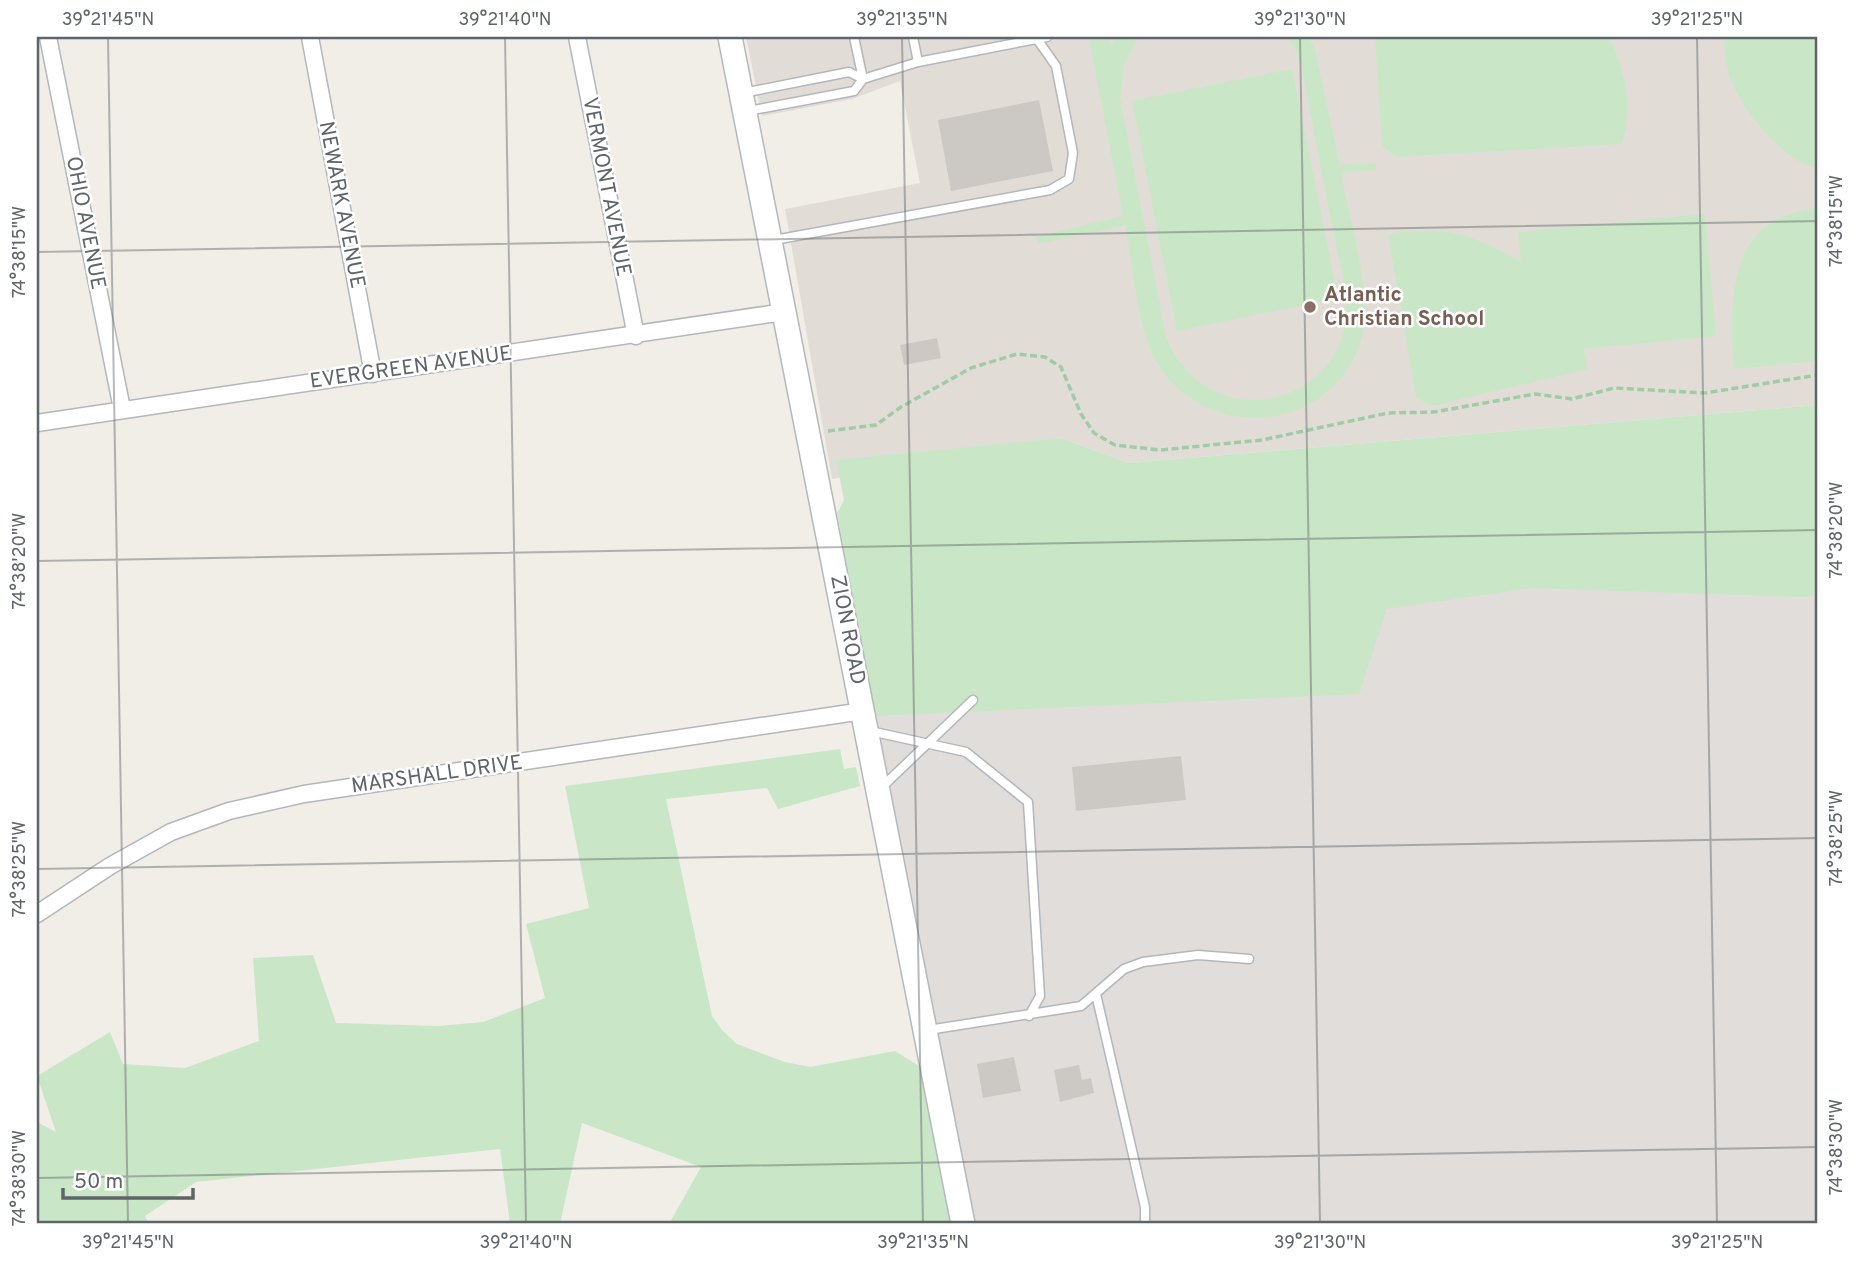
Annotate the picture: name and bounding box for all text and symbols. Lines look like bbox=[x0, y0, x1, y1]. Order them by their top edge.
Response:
text: 39°21'45"N bbox=[62, 9, 154, 32]
text: 39°21'40"N bbox=[459, 9, 551, 32]
text: 39°21'35"N bbox=[856, 9, 948, 32]
text: 39°21'30"N bbox=[1254, 9, 1346, 32]
text: 39°21'25"N bbox=[1651, 9, 1743, 32]
street label: VERMONT AVENUE bbox=[575, 95, 637, 279]
street label: NEWARK AVENUE bbox=[312, 119, 370, 291]
street label: OHIO AVENUE bbox=[59, 154, 111, 292]
text: 74°38'15"W bbox=[1826, 175, 1849, 267]
text: 74°38'15"W bbox=[9, 206, 32, 298]
place label: Atlantic Christian School bbox=[1324, 282, 1484, 333]
marker: Atlantic Christian School bbox=[1302, 299, 1318, 315]
street label: EVERGREEN AVENUE bbox=[308, 340, 514, 396]
text: 74°38'20"W bbox=[1826, 482, 1849, 578]
text: 74°38'20"W bbox=[9, 513, 32, 609]
street label: ZION ROAD bbox=[823, 573, 871, 687]
street label: MARSHALL DRIVE bbox=[350, 750, 524, 800]
text: 74°38'25"W bbox=[1826, 790, 1849, 886]
text: 74°38'25"W bbox=[9, 821, 32, 917]
text: 74°38'30"W bbox=[1826, 1099, 1849, 1195]
text: 74°38'30"W bbox=[9, 1130, 32, 1226]
scale bar bbox=[63, 1156, 192, 1200]
text: 50 m bbox=[74, 1169, 123, 1196]
text: 39°21'45"N bbox=[82, 1232, 174, 1255]
text: 39°21'40"N bbox=[480, 1232, 572, 1255]
text: 39°21'35"N bbox=[877, 1232, 969, 1255]
text: 39°21'30"N bbox=[1274, 1232, 1366, 1255]
text: 39°21'25"N bbox=[1671, 1232, 1763, 1255]

